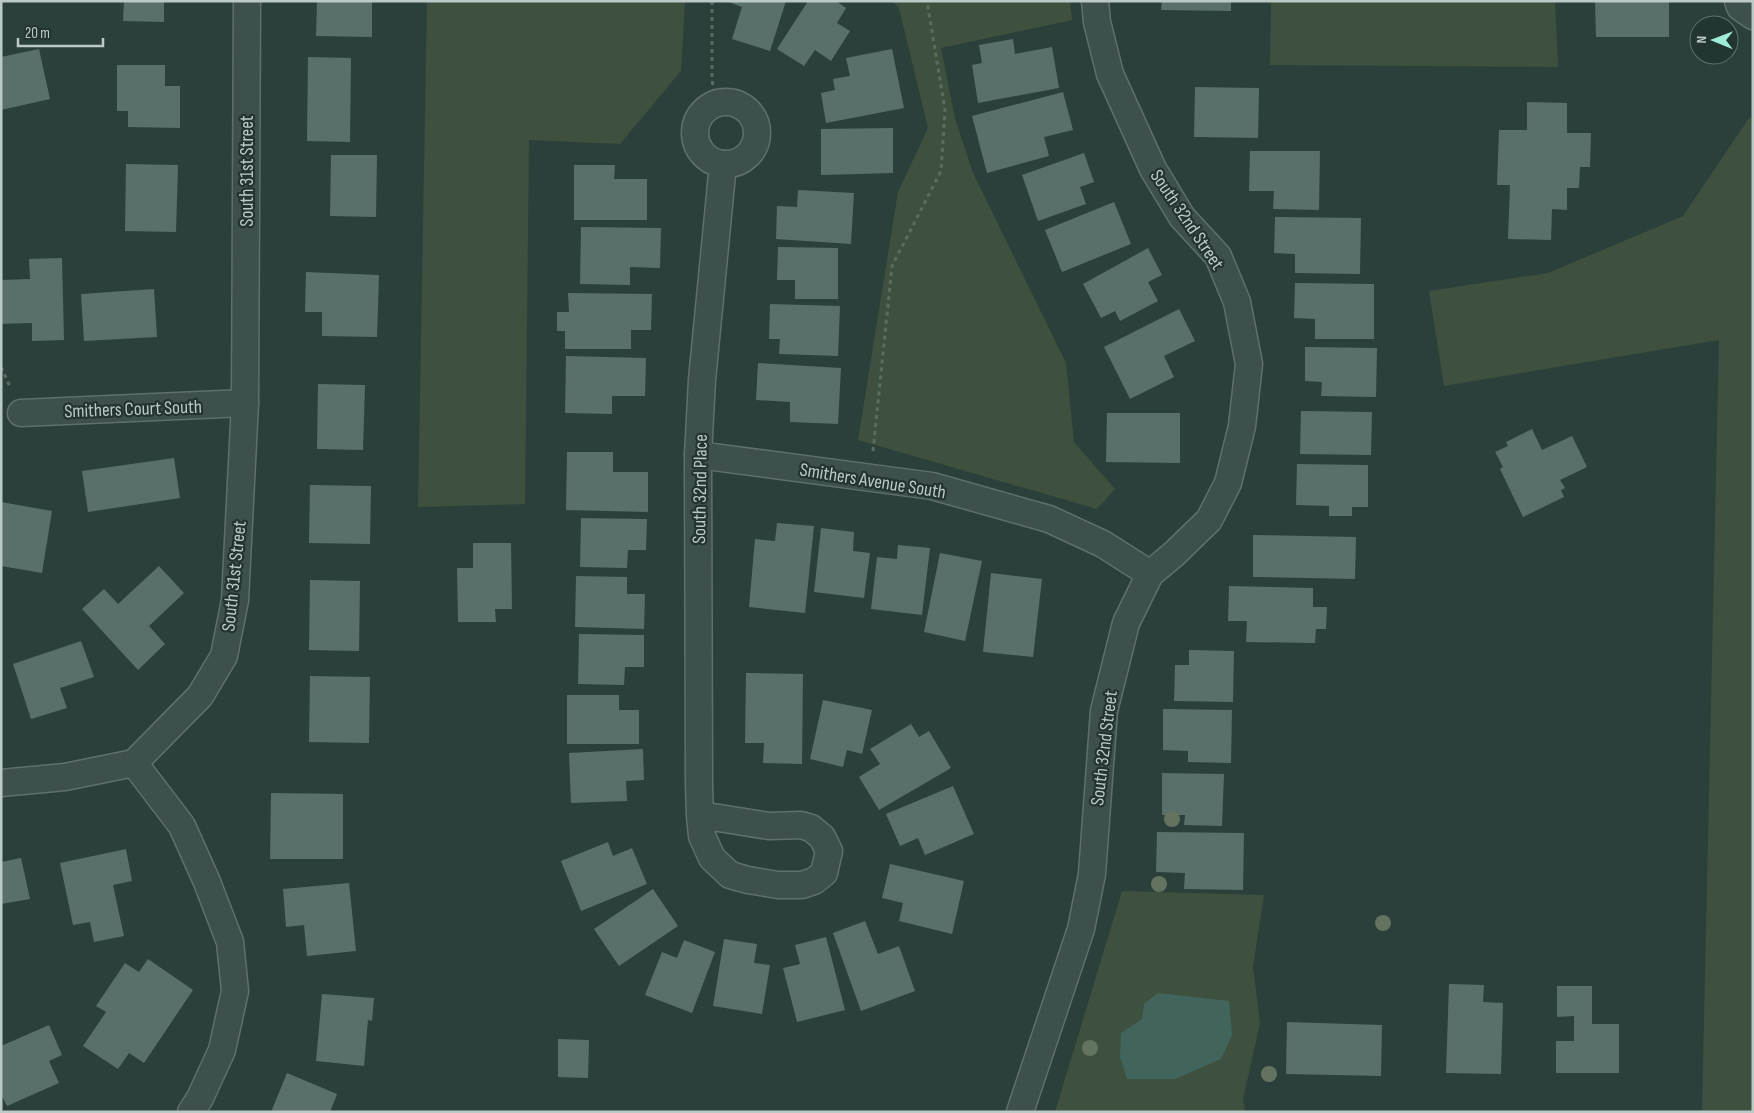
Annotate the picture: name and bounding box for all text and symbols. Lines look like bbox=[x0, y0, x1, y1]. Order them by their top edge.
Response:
scale bar bbox=[18, 15, 102, 47]
north arrow bbox=[1689, 15, 1739, 65]
text: 20 m bbox=[25, 24, 50, 43]
text: N bbox=[1693, 36, 1710, 44]
street label: South 31st Street bbox=[236, 115, 259, 227]
street label: South 32nd Street bbox=[1145, 165, 1229, 274]
street label: Smithers Court South bbox=[64, 396, 202, 423]
street label: South 32nd Place bbox=[688, 434, 713, 544]
street label: Smithers Avenue South bbox=[798, 459, 948, 504]
street label: South 31st Street bbox=[217, 519, 252, 633]
street label: South 32nd Street bbox=[1086, 689, 1123, 807]

